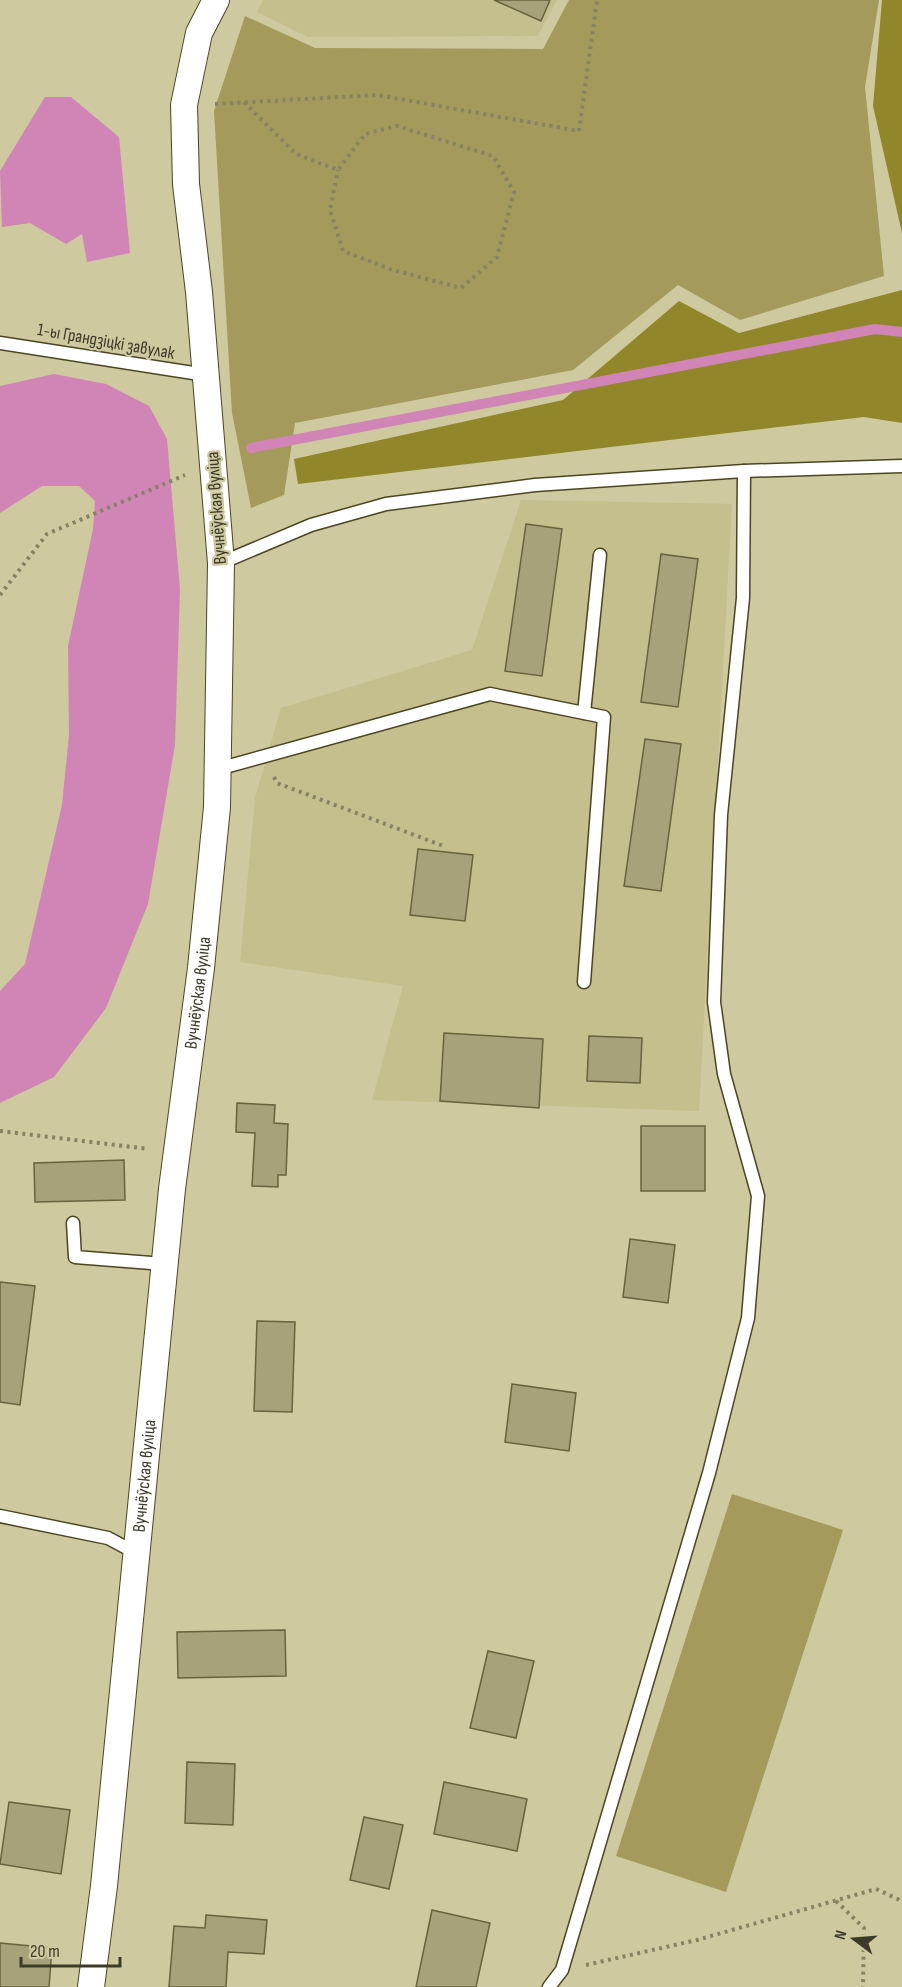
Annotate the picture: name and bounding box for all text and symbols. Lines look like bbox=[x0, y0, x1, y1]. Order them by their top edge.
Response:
street label: 1-ы Грандзіцкі завулак bbox=[36, 319, 176, 364]
street label: Вучнёўская вуліца bbox=[202, 451, 231, 565]
street label: Вучнёўская вуліца bbox=[180, 936, 215, 1050]
street label: Вучнёўская вуліца bbox=[129, 1418, 160, 1533]
north arrow bbox=[824, 1909, 884, 1969]
text: N bbox=[831, 1929, 851, 1942]
scale bar bbox=[21, 1930, 120, 1968]
text: 20 m bbox=[30, 1941, 60, 1962]

